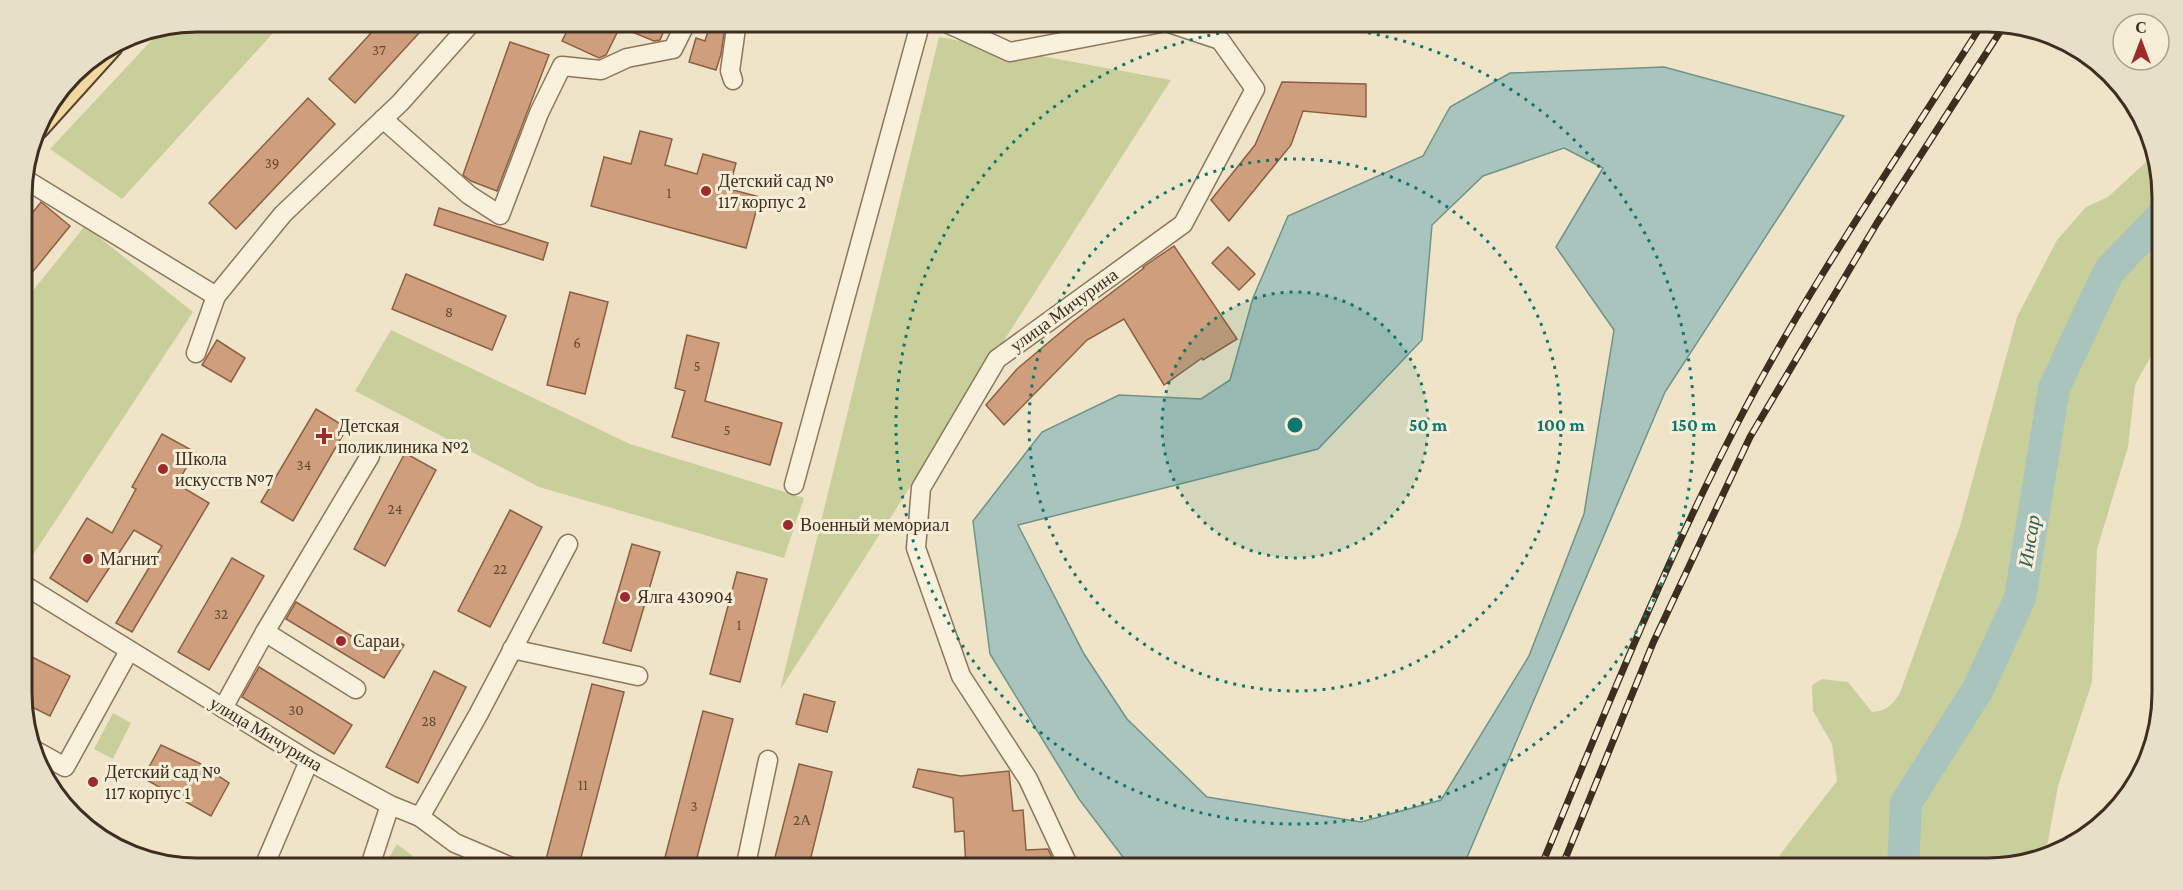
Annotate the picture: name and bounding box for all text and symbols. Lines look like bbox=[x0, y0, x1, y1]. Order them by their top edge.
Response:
north arrow bbox=[2111, 12, 2171, 72]
text: С bbox=[2135, 19, 2147, 36]
house number: 37 bbox=[372, 42, 386, 58]
house number: 39 bbox=[265, 155, 279, 171]
place label: Детский сад № 117 корпус 2 bbox=[718, 171, 834, 212]
marker: Детский сад № 117 корпус 2 bbox=[699, 184, 713, 198]
house number: 1 bbox=[667, 185, 672, 201]
street label: улица Мичурина bbox=[1006, 264, 1122, 356]
house number: 8 bbox=[445, 304, 453, 320]
house number: 6 bbox=[573, 335, 581, 351]
house number: 5 bbox=[693, 358, 701, 374]
centre of rings bbox=[1285, 415, 1305, 435]
text: 50 m bbox=[1409, 415, 1448, 435]
text: 100 m bbox=[1537, 415, 1585, 435]
text: 150 m bbox=[1671, 415, 1717, 435]
place label: Детская поликлиника №2 bbox=[338, 416, 469, 457]
house number: 5 bbox=[723, 422, 731, 438]
marker: Детская поликлиника №2 bbox=[315, 427, 333, 445]
place label: Школа искусств №7 bbox=[175, 449, 273, 490]
house number: 34 bbox=[297, 457, 311, 473]
marker: Школа искусств №7 bbox=[156, 462, 170, 476]
house number: 24 bbox=[388, 501, 402, 517]
water label: Инсар bbox=[2014, 513, 2045, 570]
place label: Военный мемориал bbox=[800, 515, 949, 535]
marker: Военный мемориал bbox=[781, 518, 795, 532]
place label: Магнит bbox=[100, 549, 159, 569]
marker: Магнит bbox=[81, 552, 95, 566]
house number: 22 bbox=[493, 561, 507, 577]
place label: Ялга 430904 bbox=[637, 587, 733, 607]
marker: Ялга 430904 bbox=[618, 590, 632, 604]
house number: 32 bbox=[214, 606, 228, 622]
house number: 1 bbox=[737, 617, 742, 633]
place label: Сараи bbox=[353, 631, 400, 651]
marker: Сараи bbox=[334, 634, 348, 648]
street label: улица Мичурина bbox=[206, 693, 326, 775]
house number: 30 bbox=[288, 702, 304, 718]
house number: 28 bbox=[421, 713, 437, 729]
place label: Детский сад № 117 корпус 1 bbox=[105, 762, 221, 803]
marker: Детский сад № 117 корпус 1 bbox=[86, 775, 100, 789]
house number: 11 bbox=[578, 777, 588, 793]
house number: 3 bbox=[690, 798, 698, 814]
house number: 2А bbox=[793, 812, 811, 828]

